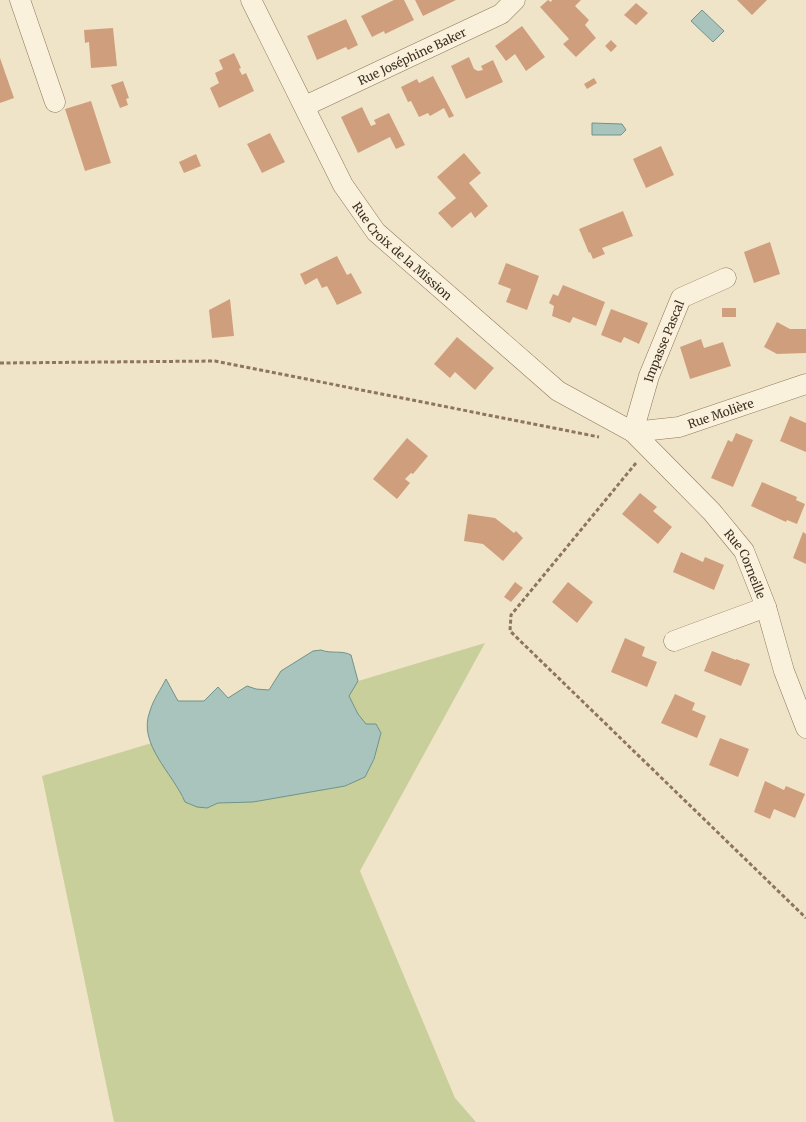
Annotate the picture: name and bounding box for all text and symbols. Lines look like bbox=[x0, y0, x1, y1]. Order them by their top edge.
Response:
street label: Rue Joséphine Baker bbox=[355, 24, 469, 88]
street label: Rue Croix de la Mission bbox=[350, 199, 456, 303]
street label: Impasse Pascal bbox=[640, 298, 687, 384]
street label: Rue Molière bbox=[685, 395, 755, 431]
street label: Rue Corneille bbox=[721, 526, 769, 601]

